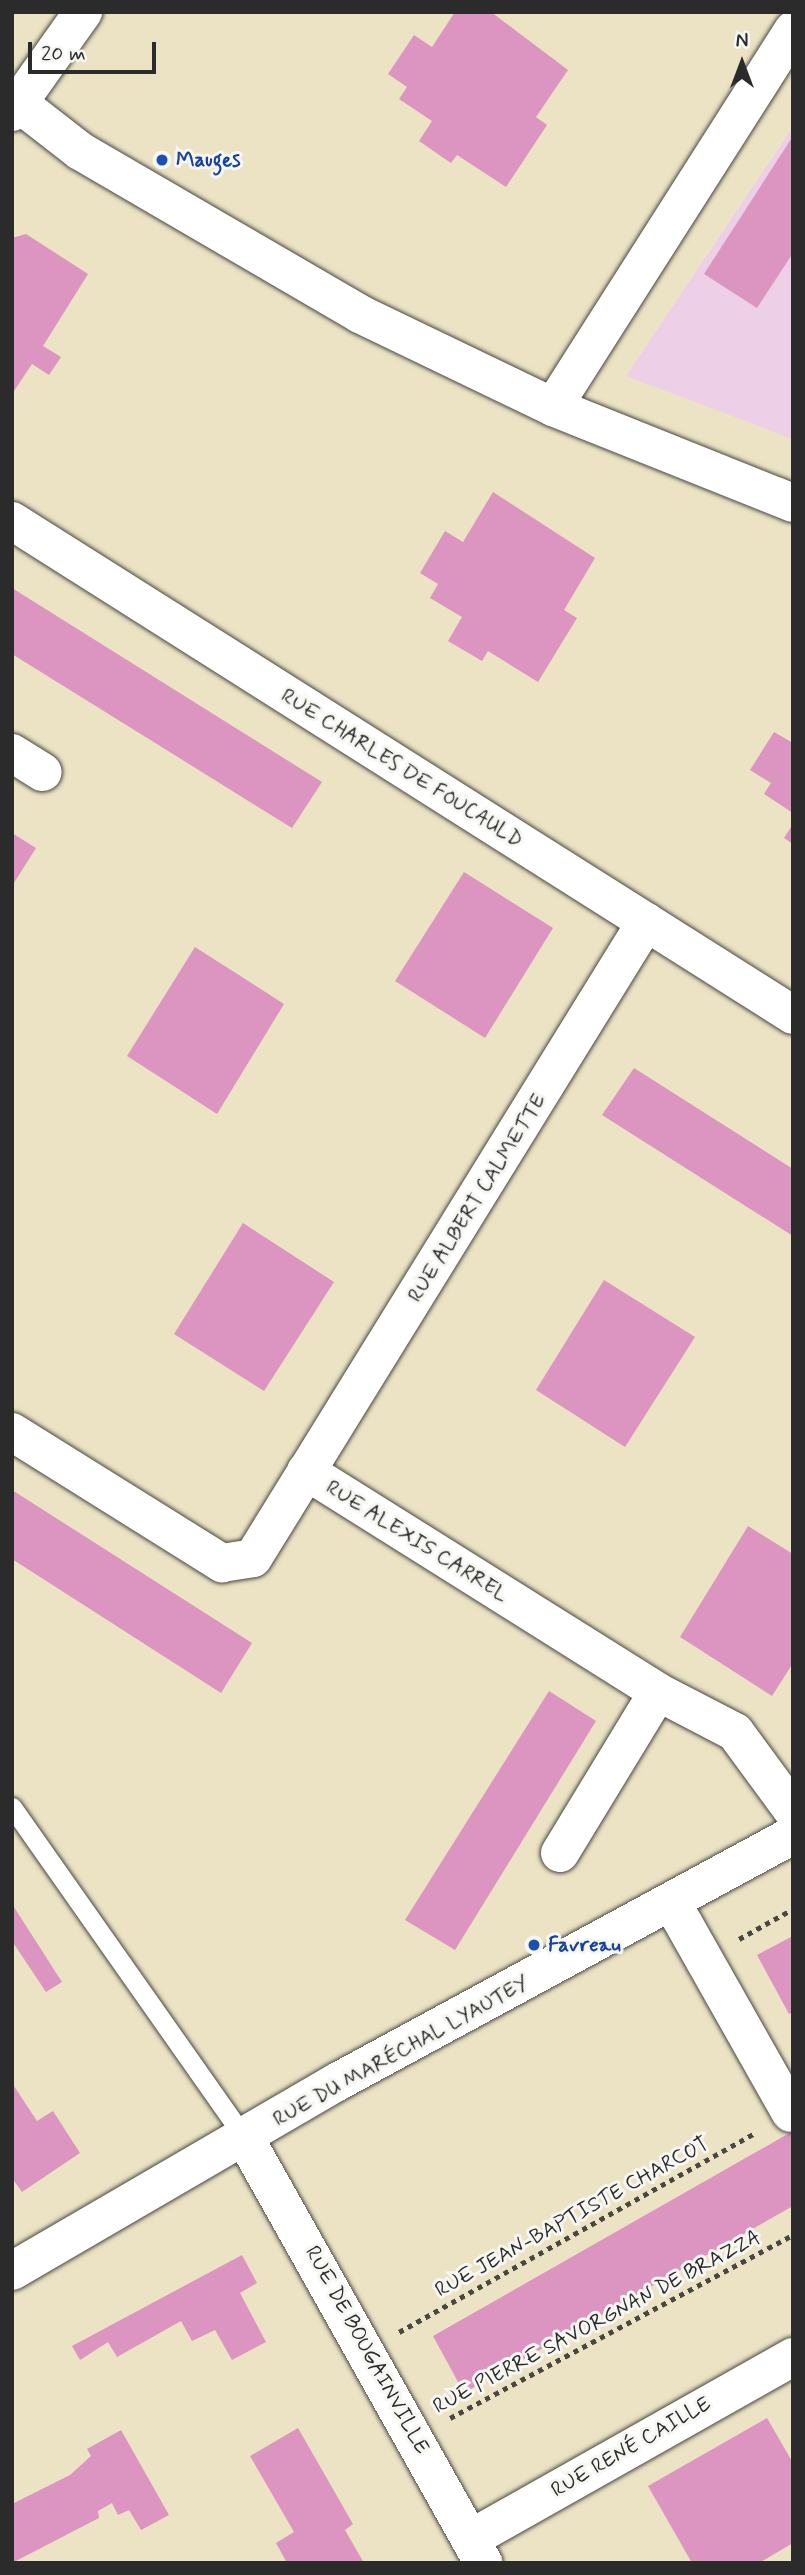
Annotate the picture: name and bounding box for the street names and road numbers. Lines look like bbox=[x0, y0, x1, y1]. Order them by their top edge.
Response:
street label: RUE CHARLES DE FOUCAULD bbox=[276, 683, 528, 853]
street label: RUE ALBERT CALMETTE bbox=[402, 1089, 552, 1307]
street label: RUE ALEXIS CARREL bbox=[321, 1475, 513, 1607]
street label: RUE DU MARÉCHAL LYAUTEY bbox=[270, 1971, 532, 2131]
street label: RUE JEAN-BAPTISTE CHARCOT bbox=[429, 2130, 715, 2304]
street label: RUE PIERRE SAVORGNAN DE BRAZZA bbox=[427, 2224, 767, 2420]
street label: RUE DE BOUGAINVILLE bbox=[300, 2243, 434, 2457]
street label: RUE RENÉ CAILLE bbox=[547, 2391, 715, 2503]

